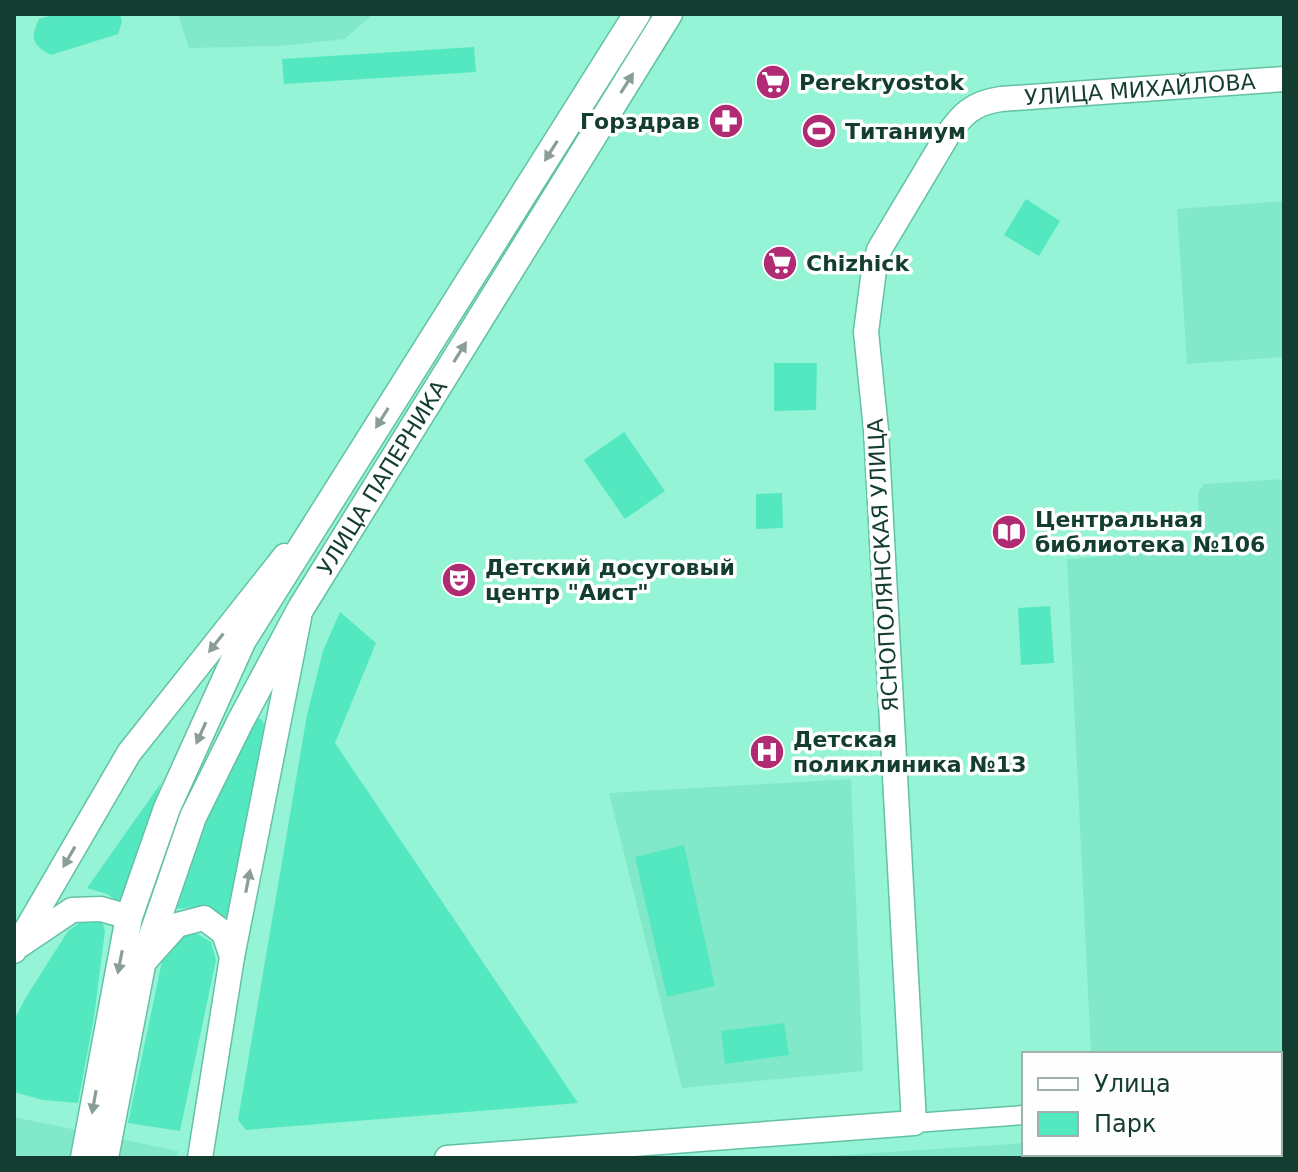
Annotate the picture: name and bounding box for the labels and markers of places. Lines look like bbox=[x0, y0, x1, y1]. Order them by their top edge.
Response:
supermarket icon: Perekryostok bbox=[754, 63, 792, 101]
place label: Perekryostok bbox=[799, 70, 965, 95]
pharmacy icon: Горздрав bbox=[707, 102, 745, 140]
place label: Горздрав bbox=[580, 109, 700, 134]
sports icon: Титаниум bbox=[800, 112, 838, 150]
place label: Титаниум bbox=[845, 119, 966, 144]
supermarket icon: Chizhick bbox=[761, 244, 799, 282]
place label: Chizhick bbox=[806, 251, 910, 276]
place label: Центральная библиотека №106 bbox=[1035, 507, 1265, 557]
library icon: Центральная библиотека №106 bbox=[990, 513, 1028, 551]
place label: Детский досуговый центр "Аист" bbox=[485, 555, 735, 605]
theatre icon: Детский досуговый центр "Аист" bbox=[440, 561, 478, 599]
place label: Детская поликлиника №13 bbox=[793, 727, 1026, 777]
hospital icon: Детская поликлиника №13 bbox=[748, 733, 786, 771]

